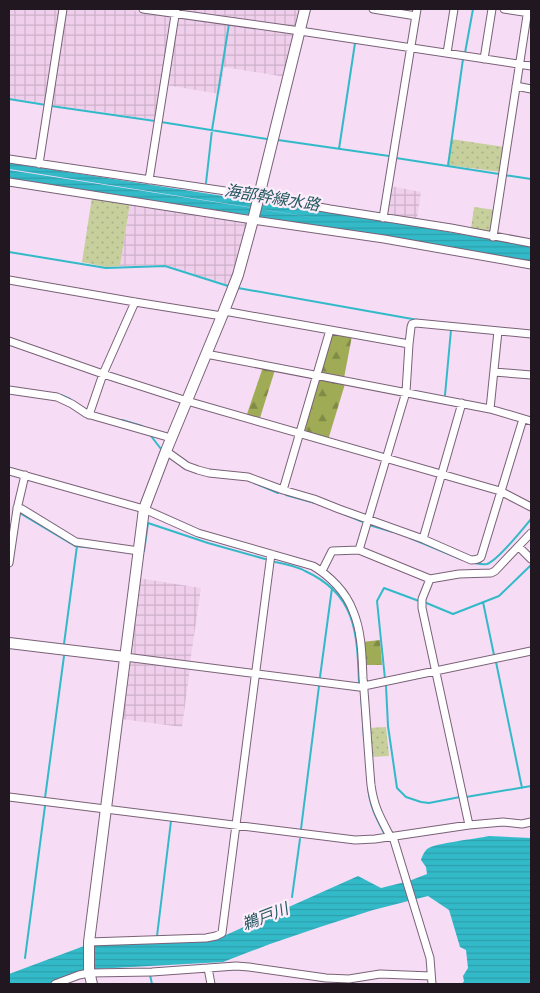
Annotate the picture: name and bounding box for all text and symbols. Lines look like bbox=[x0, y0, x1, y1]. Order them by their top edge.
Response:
water label: 海部幹線水路 bbox=[223, 180, 323, 215]
water label: 鵜戸川 bbox=[239, 897, 293, 934]

